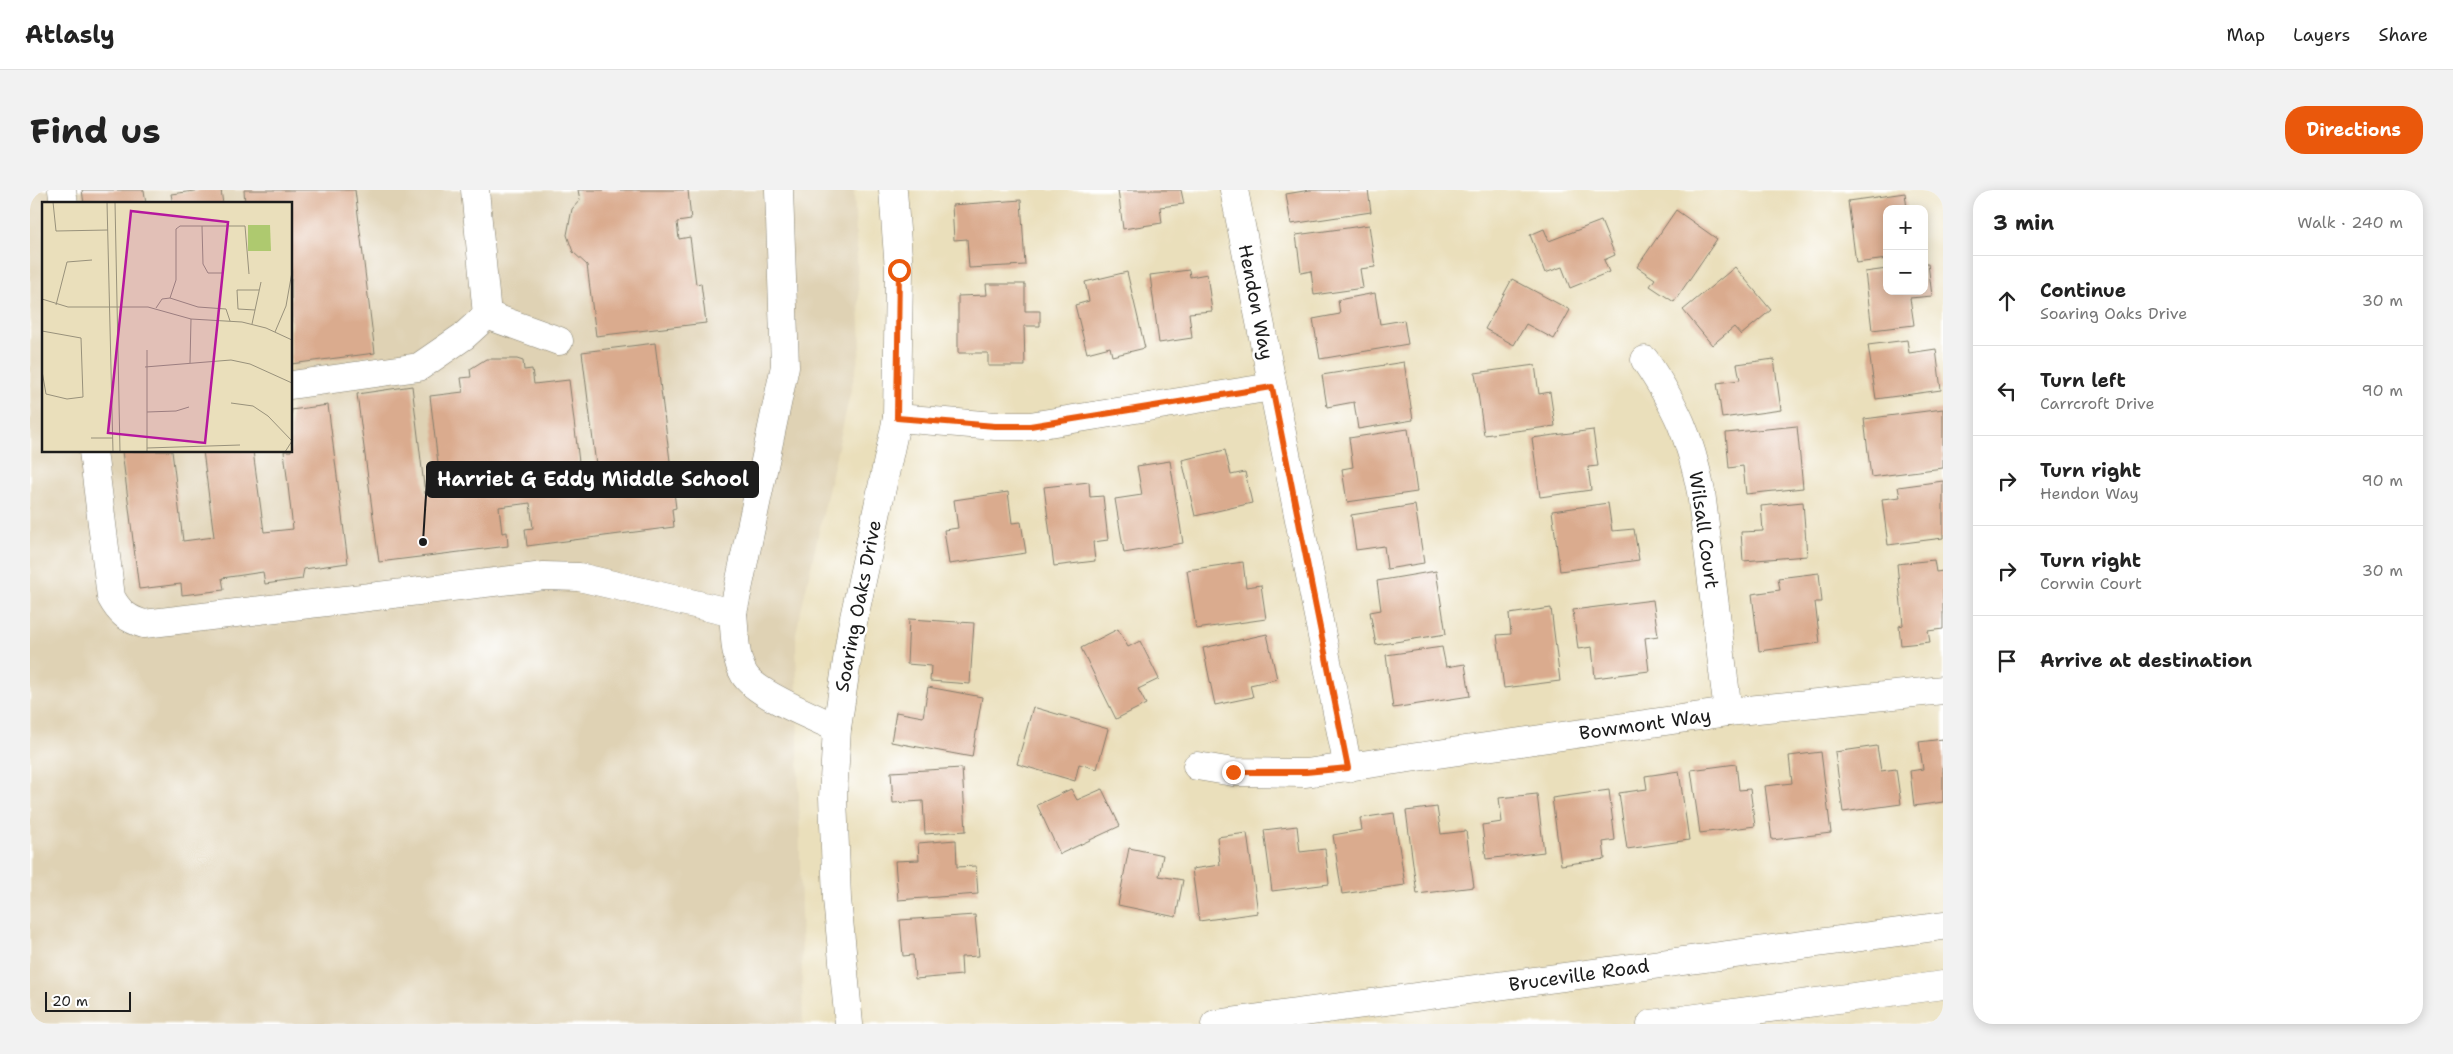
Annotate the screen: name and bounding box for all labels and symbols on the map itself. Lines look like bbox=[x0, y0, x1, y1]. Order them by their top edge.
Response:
inset map bbox=[42, 202, 292, 452]
street label: Hendon Way bbox=[1233, 242, 1279, 362]
route start bbox=[888, 259, 911, 282]
callout: Harriet G Eddy Middle School bbox=[427, 462, 758, 497]
text: Harriet G Eddy Middle School bbox=[437, 466, 749, 492]
street label: Wilsall Court bbox=[1683, 470, 1725, 590]
street label: Soaring Oaks Drive bbox=[829, 518, 887, 694]
street label: Bowmont Way bbox=[1577, 702, 1713, 746]
route end bbox=[1222, 761, 1245, 784]
street label: Bruceville Road bbox=[1507, 953, 1651, 997]
scale bar bbox=[45, 989, 131, 1012]

